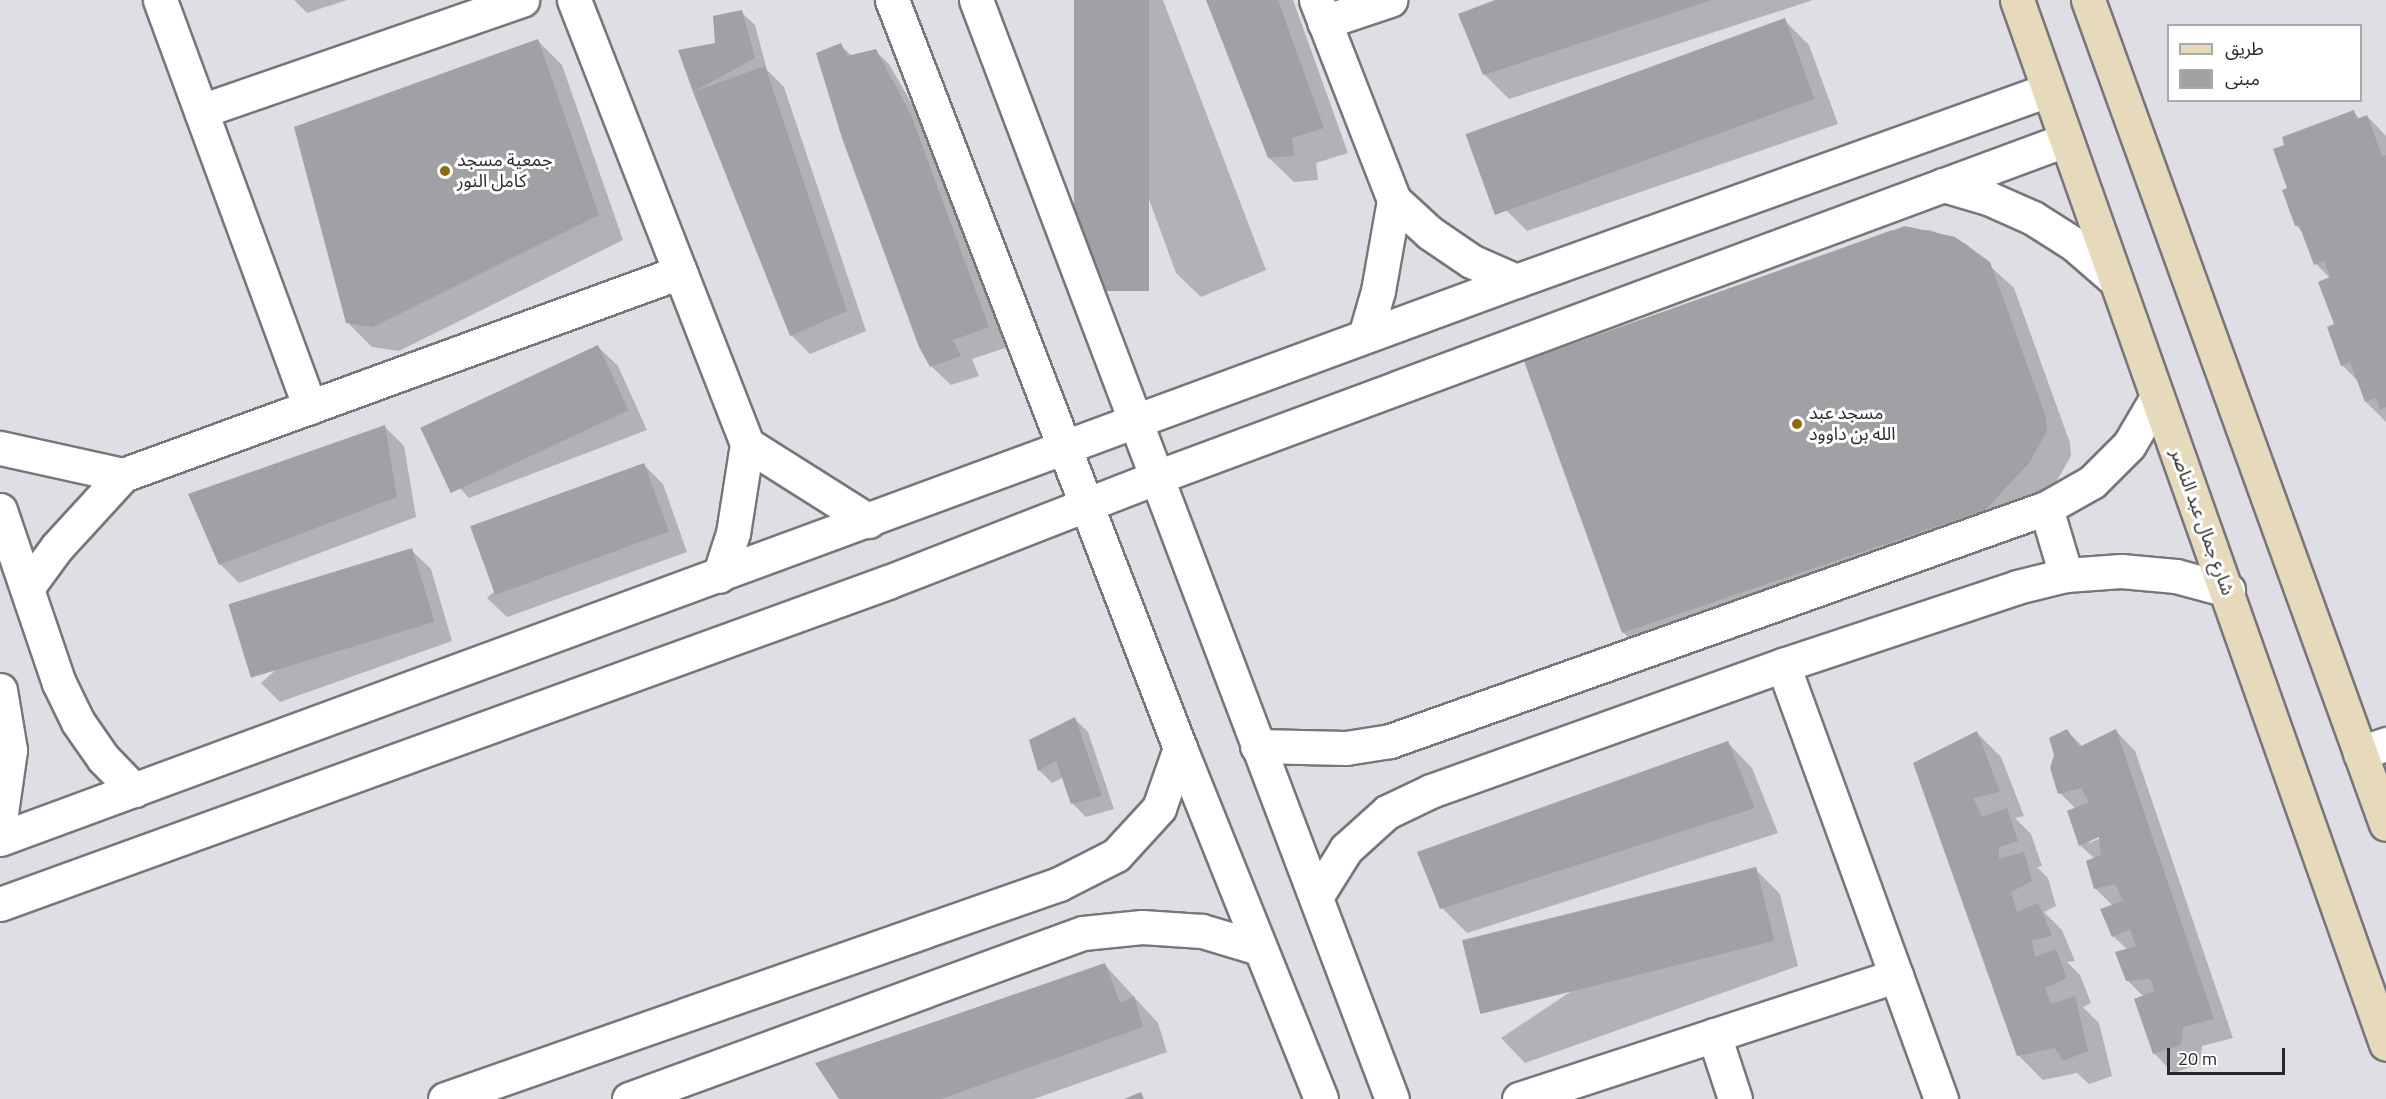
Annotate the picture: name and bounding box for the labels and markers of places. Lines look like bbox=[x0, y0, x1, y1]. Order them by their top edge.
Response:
place label: جمعية مسجد كامل النور bbox=[457, 150, 553, 192]
marker: جمعية مسجد كامل النور bbox=[438, 164, 452, 178]
place label: مسجد عبد الله بن داوود bbox=[1809, 403, 1896, 446]
marker: مسجد عبد الله بن داوود bbox=[1790, 417, 1804, 431]

